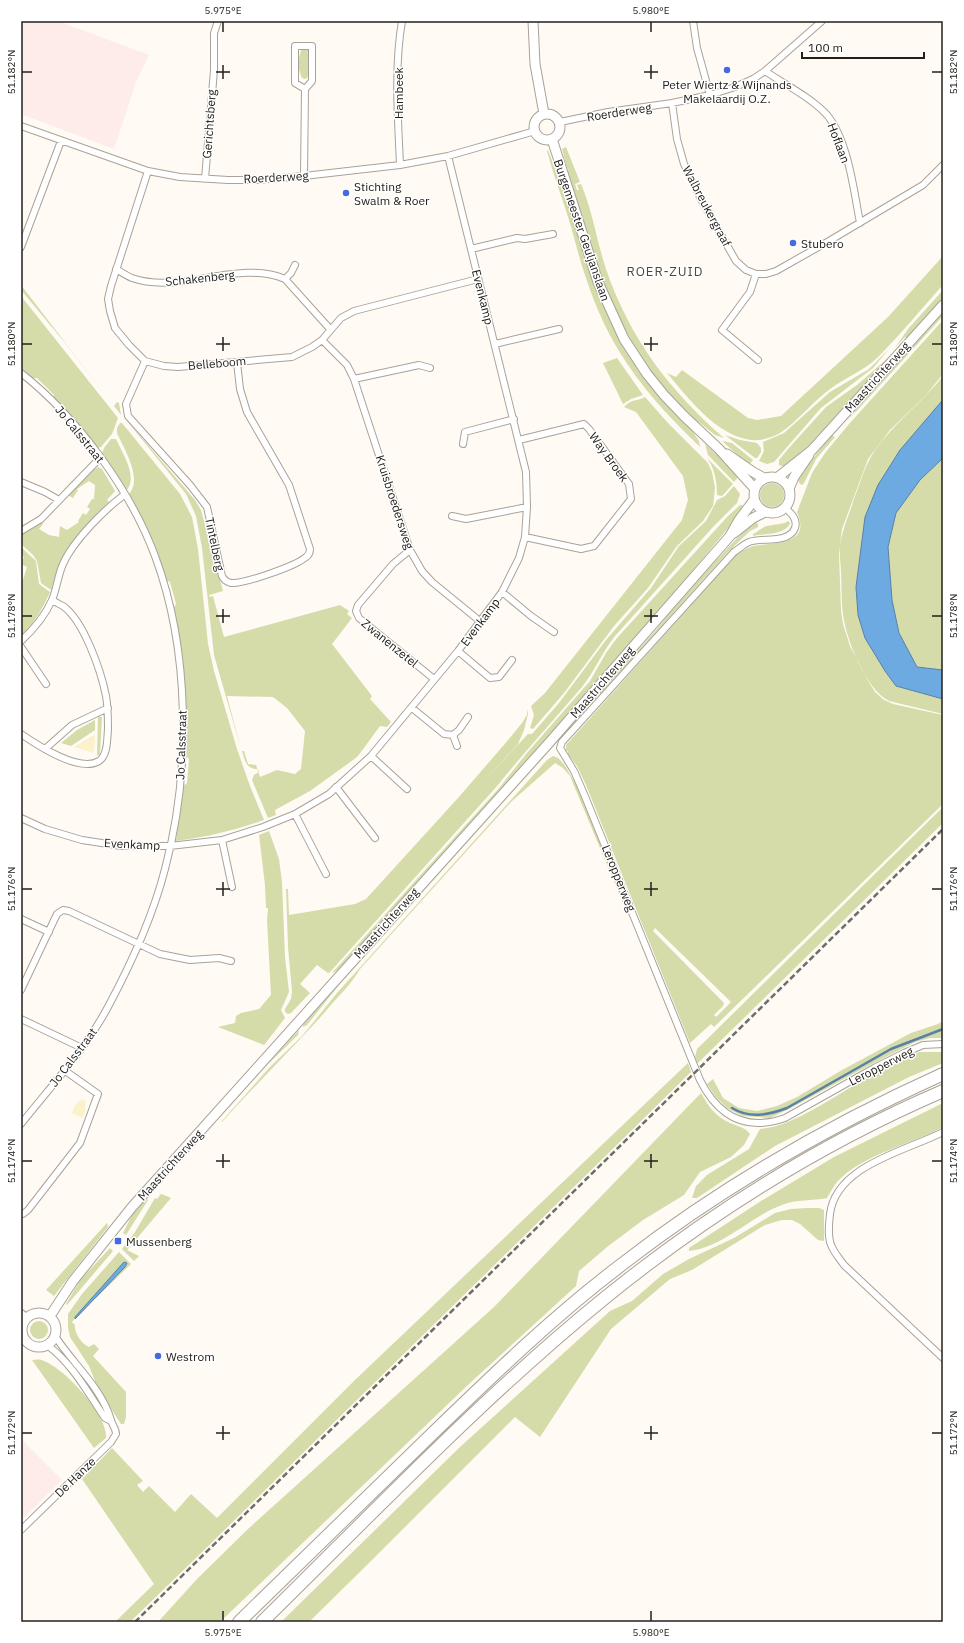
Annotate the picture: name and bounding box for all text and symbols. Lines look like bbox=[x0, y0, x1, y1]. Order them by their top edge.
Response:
text: 5.975°E bbox=[204, 4, 242, 17]
text: 5.980°E bbox=[632, 4, 670, 17]
scale bar bbox=[802, 34, 924, 60]
text: 100 m bbox=[808, 40, 843, 55]
text: 51.182°N bbox=[5, 50, 18, 94]
text: 51.182°N bbox=[947, 50, 960, 94]
marker: Peter Wiertz & Wijnands Makelaardij O.Z. bbox=[722, 65, 732, 75]
street label: Hambeek bbox=[391, 66, 406, 119]
place label: Peter Wiertz & Wijnands Makelaardij O.Z. bbox=[662, 77, 792, 106]
street label: Gerichtsberg bbox=[199, 88, 219, 159]
street label: Roerderweg bbox=[586, 99, 653, 125]
street label: Hoflaan bbox=[824, 121, 854, 165]
street label: Burgemeester Geuljanslaan bbox=[551, 157, 613, 303]
street label: Walbreukergraaf bbox=[679, 163, 735, 249]
street label: Roerderweg bbox=[243, 168, 310, 186]
place label: Stichting Swalm & Roer bbox=[354, 179, 430, 208]
marker: Stichting Swalm & Roer bbox=[341, 188, 351, 198]
place label: Stubero bbox=[801, 236, 844, 251]
marker: Stubero bbox=[788, 238, 798, 248]
district label: ROER-ZUID bbox=[626, 263, 704, 280]
street label: Schakenberg bbox=[165, 267, 236, 289]
street label: Evenkamp bbox=[469, 268, 497, 326]
text: 51.180°N bbox=[5, 322, 18, 366]
text: 51.180°N bbox=[947, 322, 960, 366]
street label: Maastrichterweg bbox=[841, 338, 913, 415]
street label: Belleboom bbox=[187, 353, 247, 373]
street label: Jo Calsstraat bbox=[52, 402, 108, 466]
street label: Way Broek bbox=[586, 429, 632, 485]
street label: Kruisbroedersweg bbox=[373, 453, 417, 552]
street label: Tintelberg bbox=[202, 516, 228, 573]
text: 51.178°N bbox=[5, 594, 18, 638]
text: 51.178°N bbox=[947, 594, 960, 638]
street label: Evenkamp bbox=[457, 595, 503, 649]
street label: Zwanenzetel bbox=[359, 616, 421, 670]
street label: Maastrichterweg bbox=[567, 643, 638, 721]
street label: Jo Calsstraat bbox=[172, 710, 190, 780]
street label: Evenkamp bbox=[103, 835, 161, 853]
street label: Leropperweg bbox=[599, 842, 639, 914]
text: 51.176°N bbox=[5, 867, 18, 911]
text: 51.176°N bbox=[947, 867, 960, 911]
street label: Maastrichterweg bbox=[350, 884, 422, 961]
street label: Jo Calsstraat bbox=[46, 1025, 100, 1089]
street label: Leropperweg bbox=[846, 1043, 916, 1089]
street label: Maastrichterweg bbox=[134, 1126, 206, 1203]
text: 51.174°N bbox=[5, 1139, 18, 1183]
text: 51.174°N bbox=[947, 1139, 960, 1183]
place label: Mussenberg bbox=[126, 1234, 192, 1249]
marker: Mussenberg bbox=[113, 1236, 123, 1246]
place label: Westrom bbox=[166, 1349, 215, 1364]
marker: Westrom bbox=[153, 1351, 163, 1361]
text: 51.172°N bbox=[5, 1411, 18, 1455]
text: 51.172°N bbox=[947, 1411, 960, 1455]
street label: De Hanze bbox=[51, 1454, 99, 1500]
text: 5.975°E bbox=[204, 1626, 242, 1639]
text: 5.980°E bbox=[632, 1626, 670, 1639]

